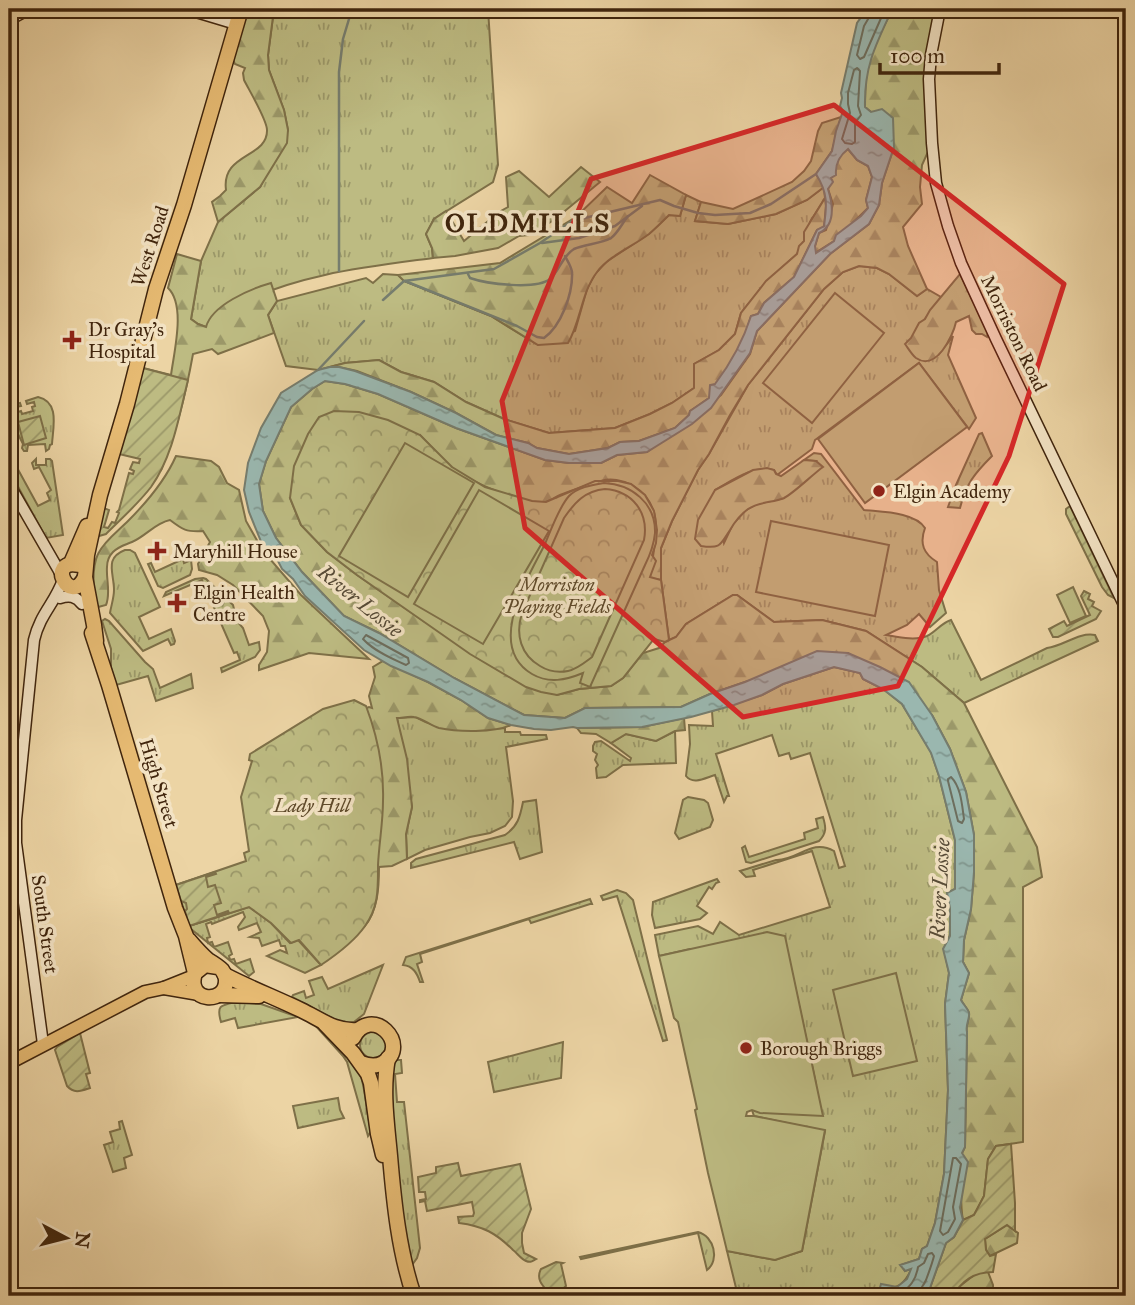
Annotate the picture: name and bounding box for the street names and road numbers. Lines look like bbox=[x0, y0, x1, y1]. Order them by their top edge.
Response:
street label: West Road bbox=[126, 202, 174, 289]
street label: Morriston Road bbox=[976, 271, 1052, 395]
street label: High Street bbox=[134, 735, 184, 831]
street label: South Street bbox=[27, 873, 63, 975]

